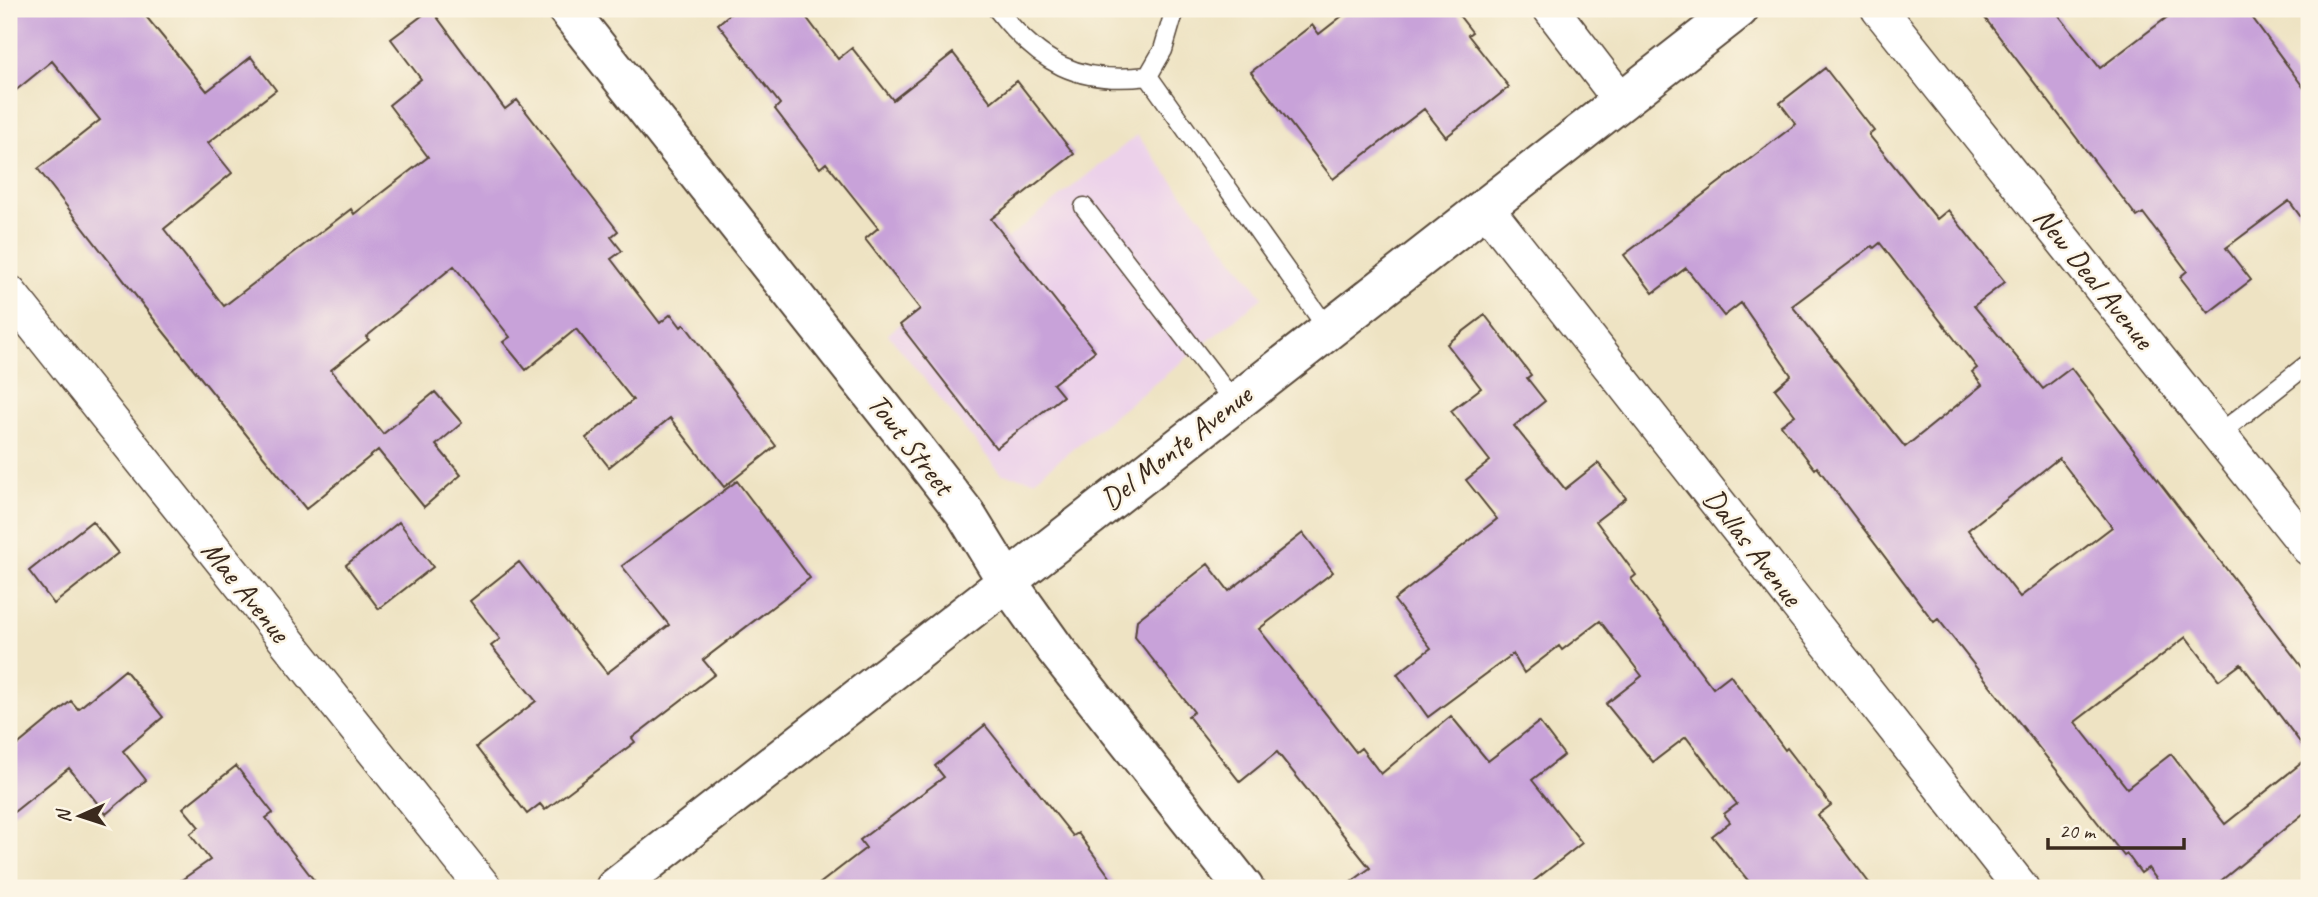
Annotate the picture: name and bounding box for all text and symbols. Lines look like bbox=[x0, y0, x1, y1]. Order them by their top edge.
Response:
street label: New Deal Avenue bbox=[2025, 199, 2164, 358]
street label: Del Monte Avenue bbox=[1093, 375, 1261, 518]
street label: Towt Street bbox=[859, 386, 964, 505]
street label: Dallas Avenue bbox=[1695, 481, 1812, 615]
street label: Mae Avenue bbox=[193, 532, 300, 652]
north arrow bbox=[46, 782, 116, 852]
scale bar bbox=[2048, 806, 2185, 850]
text: N bbox=[52, 807, 76, 823]
text: 20 m bbox=[2059, 818, 2097, 844]

